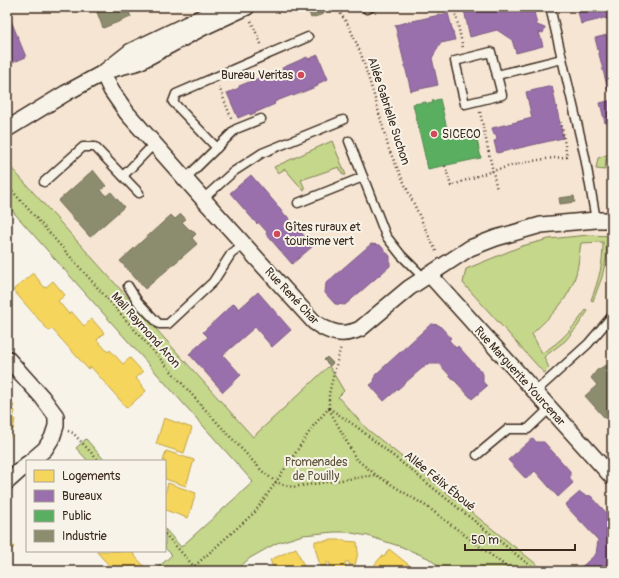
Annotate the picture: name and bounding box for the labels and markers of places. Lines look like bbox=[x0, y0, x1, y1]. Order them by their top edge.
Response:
place label: Bureau Veritas bbox=[221, 68, 294, 83]
marker: Bureau Veritas bbox=[296, 70, 306, 80]
place label: SICECO bbox=[442, 127, 481, 142]
marker: SICECO bbox=[429, 129, 439, 139]
place label: Gîtes ruraux et tourisme vert bbox=[284, 220, 361, 249]
marker: Gîtes ruraux et tourisme vert bbox=[272, 229, 282, 239]

